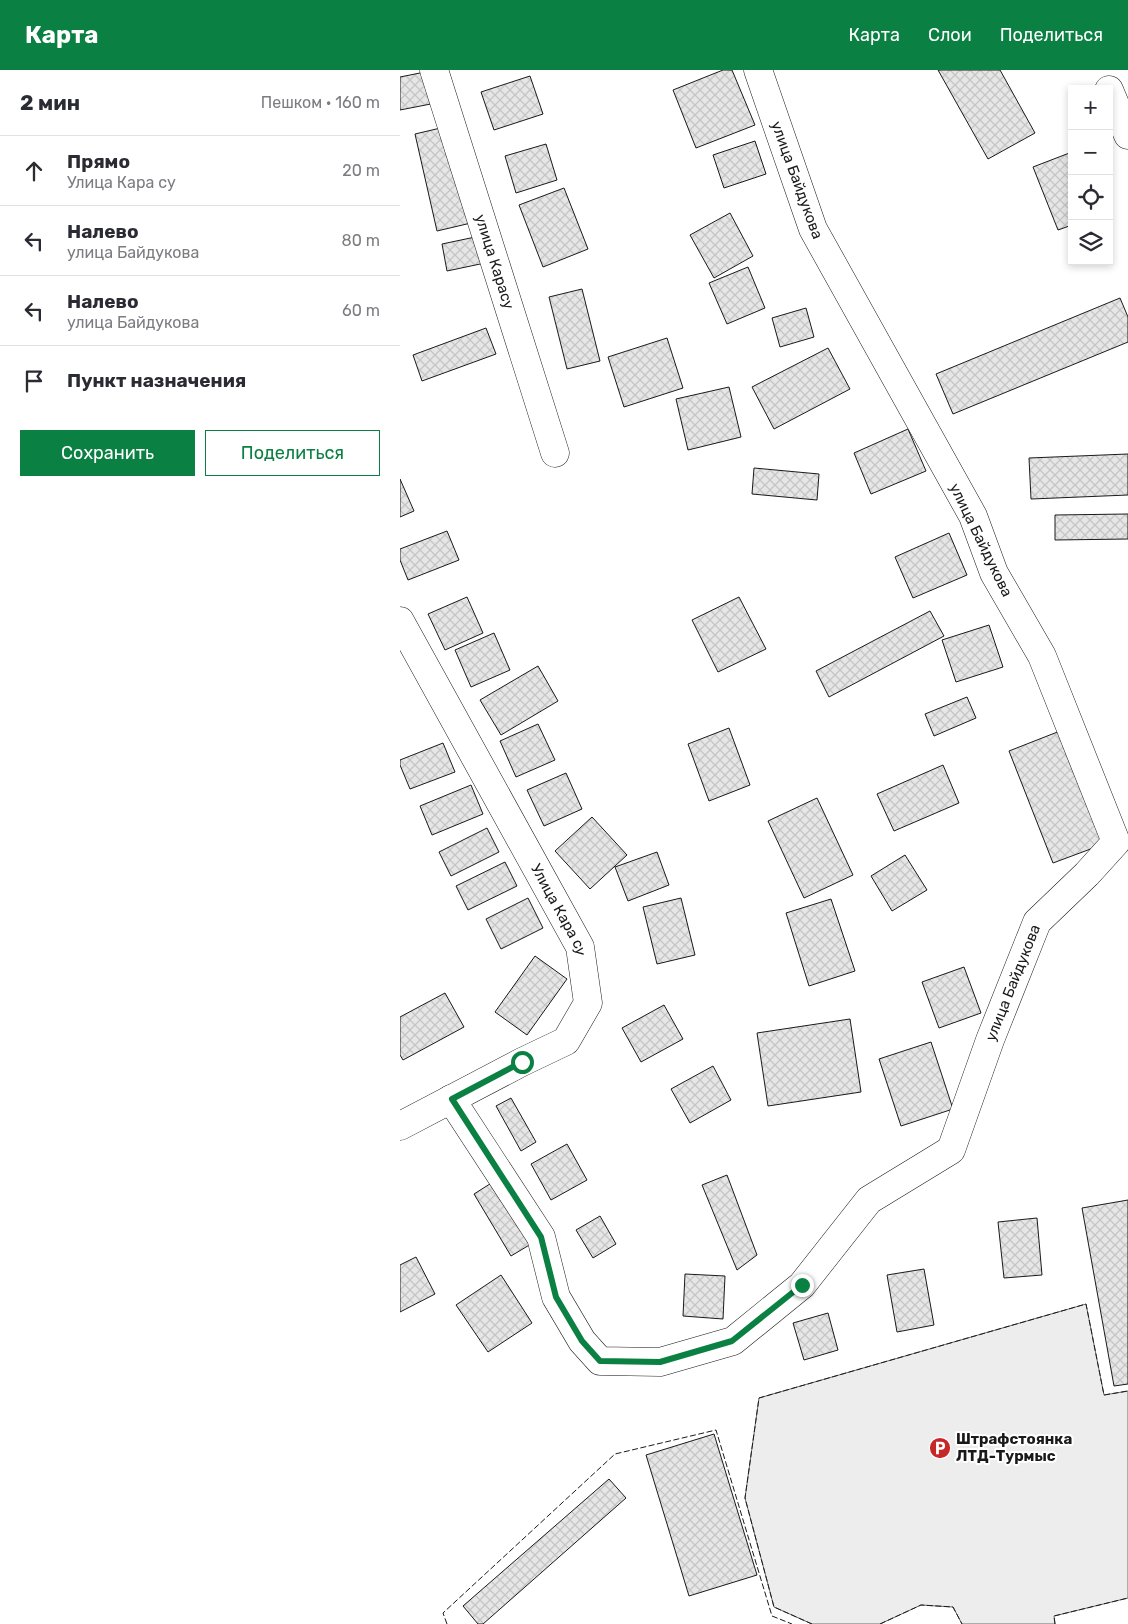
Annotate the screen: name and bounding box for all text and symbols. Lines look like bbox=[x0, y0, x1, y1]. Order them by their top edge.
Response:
text: Карта bbox=[25, 21, 98, 49]
text: Карта bbox=[849, 24, 900, 46]
text: Слои bbox=[928, 24, 972, 46]
text: Поделиться bbox=[1000, 24, 1103, 46]
map controls bbox=[1068, 85, 1113, 265]
button: + bbox=[1068, 85, 1113, 130]
text: 2 мин bbox=[20, 90, 80, 115]
text: Пешком · 160 m bbox=[261, 93, 380, 112]
street label: улица Байдукова bbox=[767, 119, 827, 241]
button: − bbox=[1068, 130, 1113, 175]
text: Прямо bbox=[67, 150, 130, 173]
icon: ahead bbox=[20, 157, 48, 185]
text: 20 m bbox=[342, 161, 380, 180]
text: Улица Кара су bbox=[67, 173, 176, 192]
button: locate bbox=[1068, 175, 1113, 220]
street label: улица Карасу bbox=[471, 212, 518, 311]
text: Налево bbox=[67, 220, 139, 243]
button: layers bbox=[1068, 220, 1113, 265]
icon: left bbox=[20, 227, 48, 255]
text: 80 m bbox=[342, 231, 380, 250]
text: улица Байдукова bbox=[67, 243, 199, 262]
text: Налево bbox=[67, 290, 139, 313]
icon: left bbox=[20, 297, 48, 325]
text: 60 m bbox=[342, 301, 380, 320]
text: улица Байдукова bbox=[67, 313, 199, 332]
icon: arrive bbox=[20, 367, 48, 395]
text: Пункт назначения bbox=[67, 369, 246, 392]
button: Сохранить bbox=[20, 430, 195, 476]
button: Поделиться bbox=[205, 430, 380, 476]
street label: улица Байдукова bbox=[946, 480, 1016, 600]
street label: Улица Кара су bbox=[527, 861, 590, 957]
street label: улица Байдукова bbox=[981, 922, 1044, 1044]
route start bbox=[511, 1051, 534, 1074]
route end bbox=[791, 1274, 814, 1297]
place label: Штрафстоянка ЛТД-Турмыс bbox=[956, 1430, 1072, 1465]
parking icon: Штрафстоянка ЛТД-Турмыс bbox=[928, 1436, 952, 1460]

